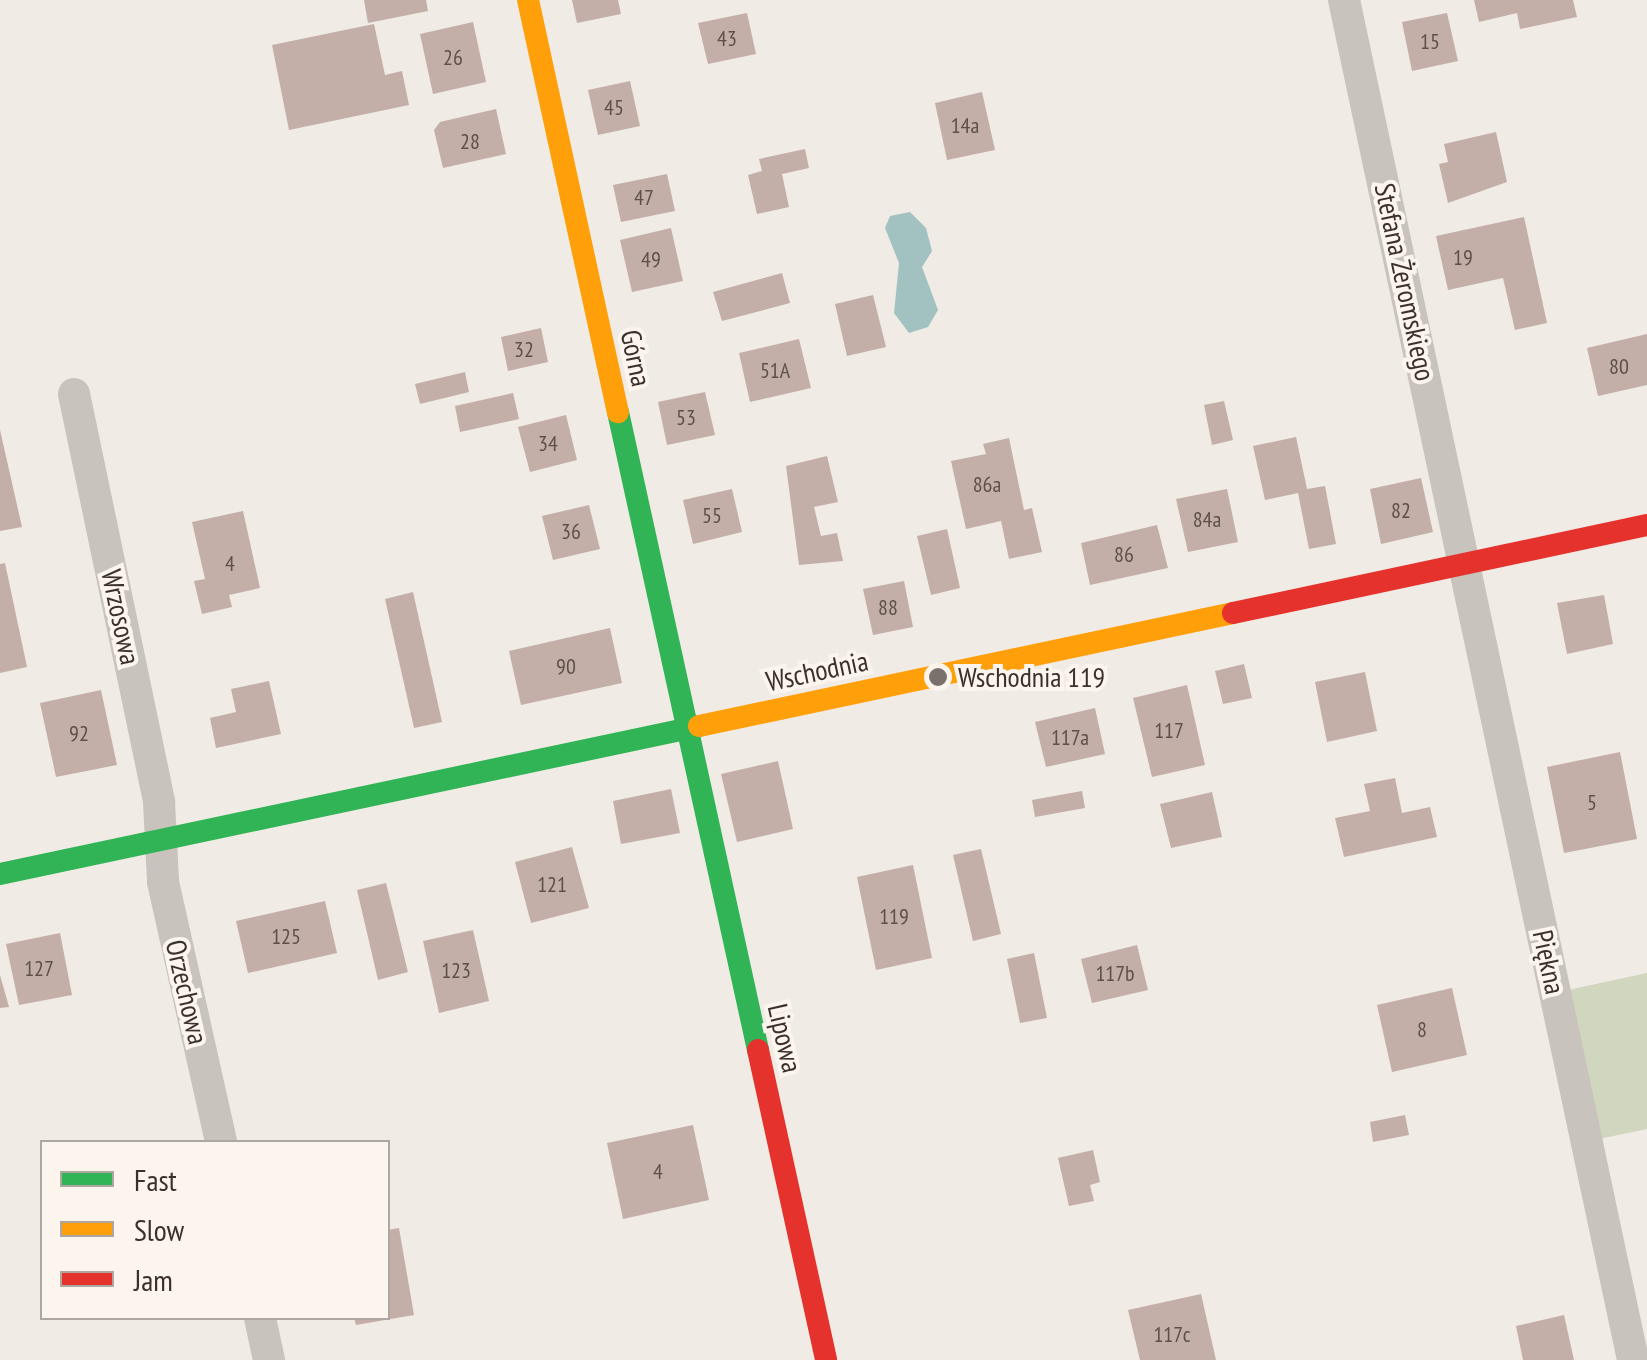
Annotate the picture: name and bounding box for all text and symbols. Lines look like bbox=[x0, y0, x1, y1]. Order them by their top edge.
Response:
house number: 43 bbox=[717, 26, 737, 52]
house number: 15 bbox=[1420, 29, 1440, 55]
house number: 26 bbox=[443, 45, 463, 71]
house number: 45 bbox=[604, 95, 624, 121]
house number: 14a bbox=[951, 113, 979, 139]
house number: 28 bbox=[460, 129, 480, 155]
street label: Stefana Żeromskiego bbox=[1368, 180, 1442, 384]
house number: 47 bbox=[634, 185, 654, 211]
house number: 19 bbox=[1453, 245, 1473, 271]
house number: 49 bbox=[641, 247, 661, 273]
street label: Górna bbox=[614, 327, 658, 389]
house number: 32 bbox=[514, 337, 534, 363]
house number: 80 bbox=[1609, 354, 1629, 380]
house number: 51A bbox=[760, 358, 790, 384]
house number: 53 bbox=[676, 405, 696, 431]
house number: 34 bbox=[538, 431, 558, 457]
house number: 86a bbox=[973, 472, 1001, 498]
house number: 82 bbox=[1391, 498, 1411, 524]
house number: 55 bbox=[702, 503, 722, 529]
house number: 84a bbox=[1193, 507, 1221, 533]
house number: 36 bbox=[561, 519, 581, 545]
house number: 86 bbox=[1114, 542, 1134, 568]
house number: 4 bbox=[225, 551, 235, 577]
street label: Wrzosowa bbox=[95, 566, 147, 668]
house number: 88 bbox=[878, 595, 898, 621]
street label: Wschodnia bbox=[763, 644, 871, 698]
house number: 90 bbox=[556, 654, 576, 680]
place label: Wschodnia 119 bbox=[958, 660, 1105, 694]
marker: Wschodnia 119 bbox=[927, 666, 949, 688]
house number: 117 bbox=[1154, 718, 1184, 744]
house number: 92 bbox=[69, 721, 89, 747]
house number: 117a bbox=[1051, 725, 1089, 751]
house number: 5 bbox=[1587, 790, 1597, 816]
house number: 121 bbox=[537, 872, 567, 898]
house number: 119 bbox=[879, 904, 909, 930]
house number: 125 bbox=[271, 924, 301, 950]
street label: Piękna bbox=[1526, 927, 1572, 997]
street label: Orzechowa bbox=[159, 937, 215, 1047]
house number: 127 bbox=[24, 956, 54, 982]
house number: 123 bbox=[441, 958, 471, 984]
house number: 117b bbox=[1095, 961, 1135, 987]
street label: Lipowa bbox=[761, 1000, 809, 1076]
house number: 8 bbox=[1417, 1017, 1427, 1043]
legend bbox=[40, 1140, 390, 1320]
house number: 4 bbox=[653, 1159, 663, 1185]
text: Fast bbox=[134, 1160, 177, 1199]
text: Slow bbox=[134, 1210, 184, 1249]
text: Jam bbox=[134, 1260, 173, 1299]
house number: 117c bbox=[1153, 1322, 1191, 1348]

